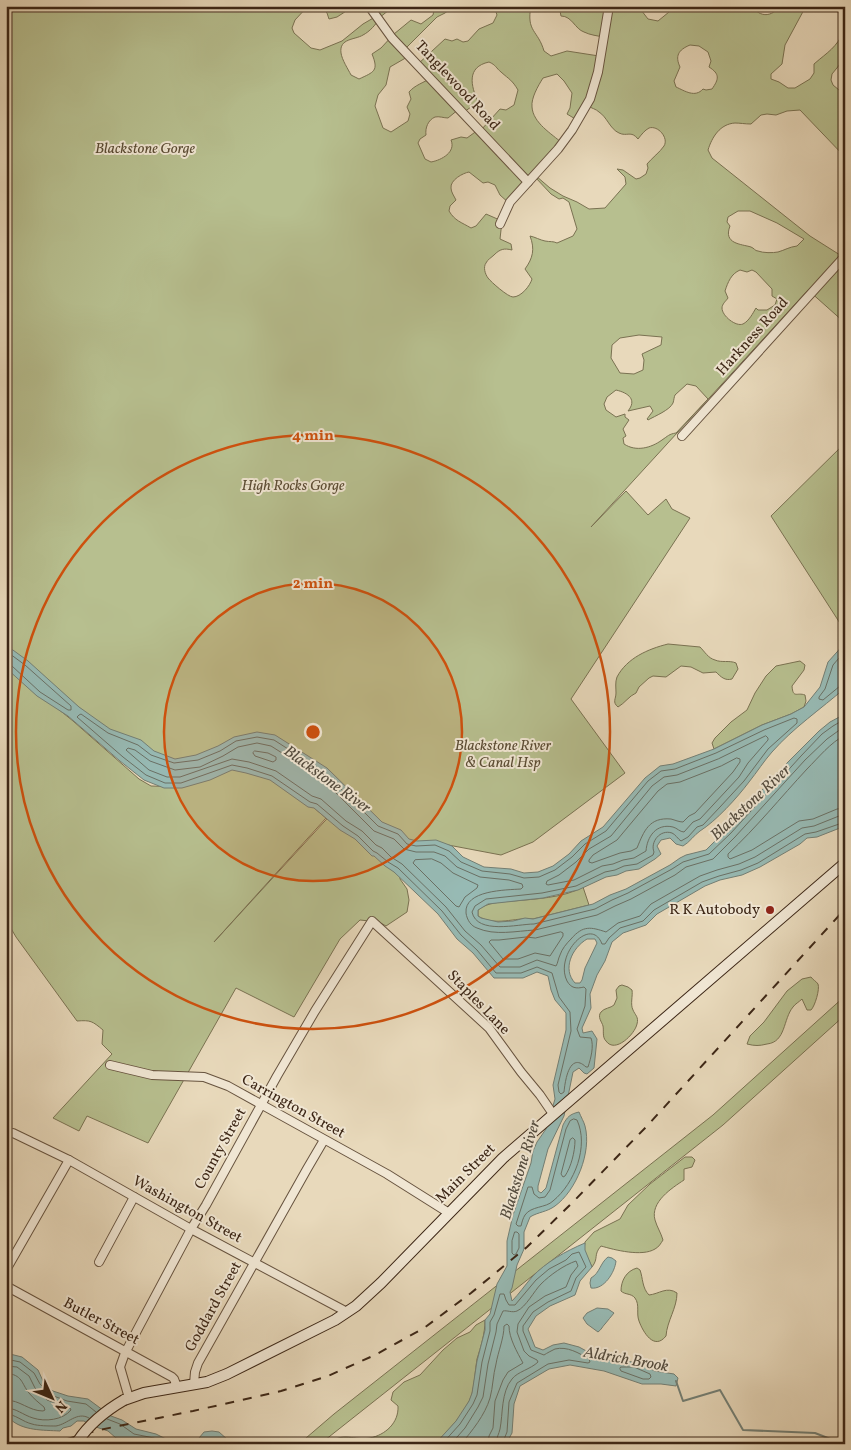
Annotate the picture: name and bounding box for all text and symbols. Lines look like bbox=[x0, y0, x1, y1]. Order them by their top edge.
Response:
street label: Tanglewood Road bbox=[410, 36, 504, 136]
park label: Blackstone Gorge bbox=[95, 139, 195, 160]
street label: Harkness Road bbox=[712, 293, 794, 381]
text: 4 min bbox=[292, 426, 334, 447]
park label: High Rocks Gorge bbox=[242, 476, 345, 497]
text: 2 min bbox=[293, 574, 333, 595]
centre of rings bbox=[304, 723, 322, 741]
park label: Blackstone River & Canal Hsp bbox=[455, 736, 552, 774]
water label: Blackstone River bbox=[279, 741, 376, 820]
water label: Blackstone River bbox=[706, 759, 797, 846]
place label: R K Autobody bbox=[669, 900, 760, 921]
marker: R K Autobody bbox=[764, 904, 776, 916]
street label: Staples Lane bbox=[442, 966, 514, 1040]
street label: Carrington Street bbox=[237, 1070, 349, 1144]
street label: County Street bbox=[190, 1104, 252, 1194]
water label: Blackstone River bbox=[495, 1117, 547, 1222]
street label: Main Street bbox=[431, 1139, 501, 1209]
street label: Washington Street bbox=[128, 1171, 246, 1249]
street label: Goddard Street bbox=[180, 1258, 248, 1356]
street label: Butler Street bbox=[59, 1293, 143, 1351]
water label: Aldrich Brook bbox=[581, 1342, 671, 1378]
north arrow bbox=[28, 1372, 78, 1422]
text: N bbox=[50, 1396, 71, 1416]

